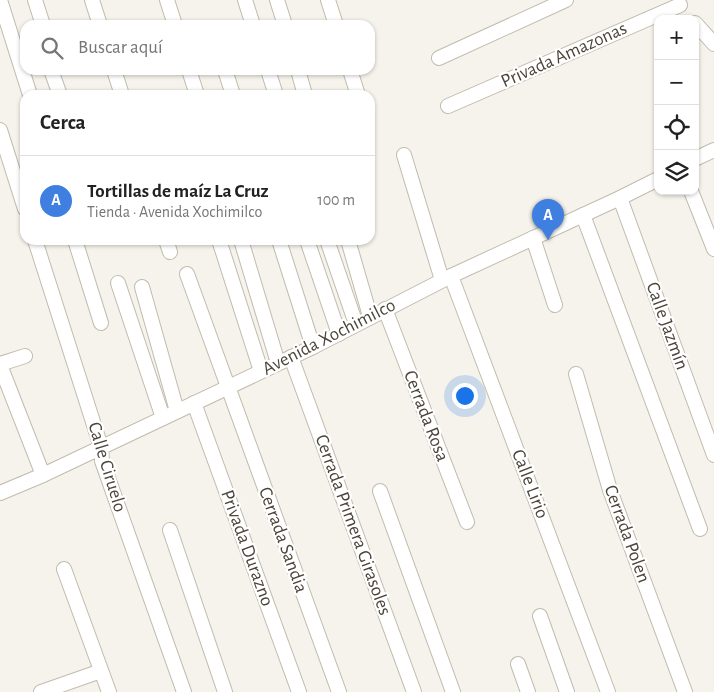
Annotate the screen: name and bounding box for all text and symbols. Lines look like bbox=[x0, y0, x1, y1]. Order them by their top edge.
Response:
map controls bbox=[654, 15, 699, 195]
button: + bbox=[654, 15, 699, 60]
street label: Privada Amazonas bbox=[498, 19, 630, 91]
search box bbox=[20, 20, 375, 75]
icon: search bbox=[38, 34, 66, 62]
text: Buscar aquí bbox=[78, 38, 163, 57]
button: − bbox=[654, 60, 699, 105]
button: locate bbox=[654, 105, 699, 150]
text: Cerca bbox=[40, 112, 86, 133]
button: layers bbox=[654, 150, 699, 195]
text: Tortillas de maíz La Cruz bbox=[87, 182, 269, 201]
text: A bbox=[51, 192, 61, 208]
text: 100 m bbox=[317, 192, 355, 208]
pin: A bbox=[532, 199, 564, 240]
text: Tienda · Avenida Xochimilco bbox=[87, 204, 262, 220]
street label: Calle Jazmín bbox=[642, 280, 692, 372]
street label: Avenida Xochimilco bbox=[259, 295, 399, 379]
street label: Cerrada Rosa bbox=[400, 368, 452, 464]
your location bbox=[452, 383, 478, 409]
street label: Calle Ciruelo bbox=[84, 420, 130, 514]
street label: Cerrada Primera Girasoles bbox=[311, 432, 395, 618]
street label: Calle Lirio bbox=[508, 447, 552, 521]
street label: Cerrada Polen bbox=[601, 483, 653, 585]
street label: Cerrada Sandia bbox=[255, 485, 311, 596]
street label: Privada Durazno bbox=[217, 487, 277, 609]

